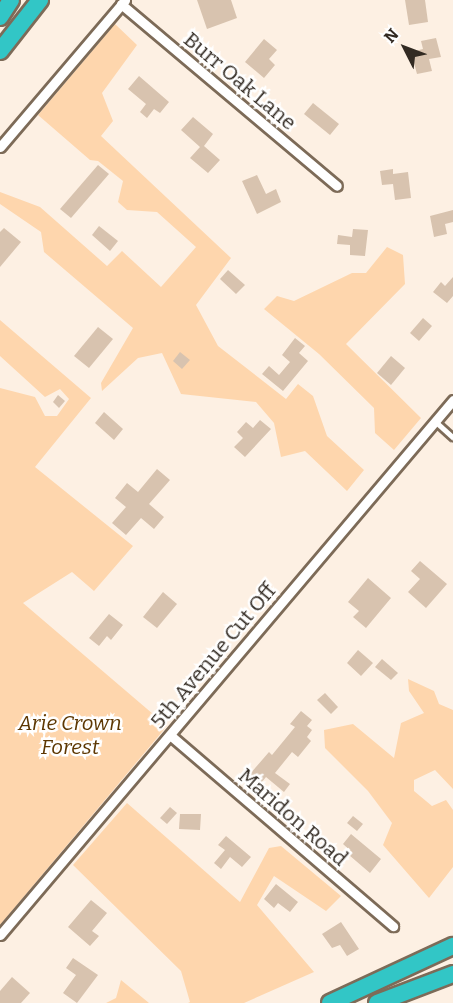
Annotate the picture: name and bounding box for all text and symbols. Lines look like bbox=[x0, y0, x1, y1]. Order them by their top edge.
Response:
north arrow bbox=[375, 18, 435, 78]
text: N bbox=[380, 25, 402, 47]
street label: Burr Oak Lane bbox=[179, 27, 301, 135]
street label: 5th Avenue Cut Off bbox=[145, 578, 281, 734]
park label: Arie Crown Forest bbox=[18, 710, 122, 760]
street label: Maridon Road bbox=[233, 763, 353, 871]

